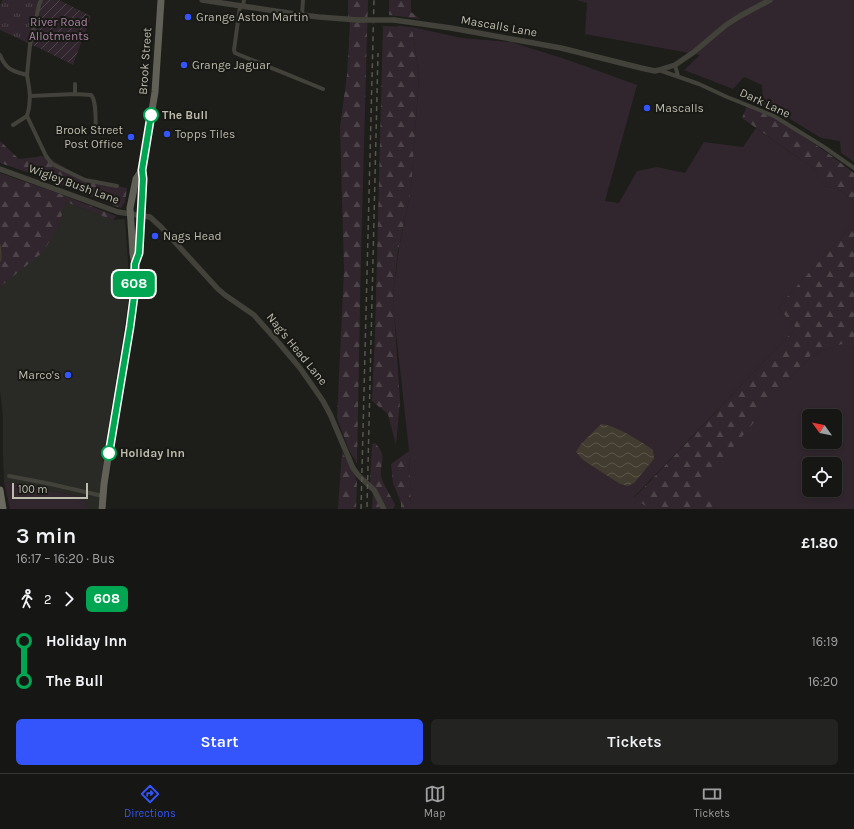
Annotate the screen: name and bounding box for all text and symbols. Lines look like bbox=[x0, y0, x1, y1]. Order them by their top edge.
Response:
place label: Grange Aston Martin bbox=[196, 10, 309, 24]
marker: Grange Aston Martin bbox=[183, 12, 193, 22]
street label: Mascalls Lane bbox=[460, 12, 538, 40]
park label: River Road Allotments bbox=[29, 15, 89, 43]
street label: Brook Street bbox=[136, 26, 154, 95]
place label: Grange Jaguar bbox=[192, 58, 271, 72]
marker: Grange Jaguar bbox=[179, 60, 189, 70]
street label: Dark Lane bbox=[738, 85, 792, 121]
place label: Mascalls bbox=[655, 101, 704, 115]
marker: Mascalls bbox=[642, 103, 652, 113]
marker: The Bull bbox=[143, 107, 159, 123]
place label: The Bull bbox=[162, 108, 208, 122]
place label: Brook Street Post Office bbox=[56, 123, 123, 151]
place label: Topps Tiles bbox=[175, 127, 235, 141]
marker: Topps Tiles bbox=[162, 129, 172, 139]
marker: Brook Street Post Office bbox=[126, 132, 136, 142]
street label: Wigley Bush Lane bbox=[27, 161, 121, 207]
place label: Nags Head bbox=[163, 229, 222, 243]
marker: Nags Head bbox=[150, 231, 160, 241]
line badge: 608 bbox=[111, 271, 157, 297]
text: 608 bbox=[121, 275, 147, 292]
street label: Nag's Head Lane bbox=[264, 310, 330, 388]
place label: Marco's bbox=[18, 368, 60, 382]
marker: Marco's bbox=[63, 370, 73, 380]
north arrow bbox=[802, 409, 842, 449]
map controls bbox=[802, 409, 842, 497]
marker: Holiday Inn bbox=[101, 445, 117, 461]
place label: Holiday Inn bbox=[120, 446, 185, 460]
button: locate bbox=[802, 457, 842, 497]
scale bar bbox=[12, 481, 88, 500]
text: 100 m bbox=[18, 483, 48, 496]
text: 3 min bbox=[16, 523, 76, 549]
text: £1.80 bbox=[801, 534, 838, 552]
text: 16:17 – 16:20 · Bus bbox=[16, 551, 115, 566]
icon: walk bbox=[16, 588, 38, 610]
icon: forward bbox=[58, 588, 80, 610]
text: 608 bbox=[94, 590, 120, 607]
text: 2 bbox=[44, 592, 52, 607]
text: Holiday Inn bbox=[46, 632, 127, 650]
text: 16:19 bbox=[811, 634, 838, 649]
text: The Bull bbox=[46, 672, 103, 690]
text: 16:20 bbox=[808, 674, 838, 689]
button: Start bbox=[16, 719, 423, 765]
button: Tickets bbox=[431, 719, 838, 765]
tab: Directions bbox=[124, 783, 176, 820]
tab: Map bbox=[424, 783, 446, 820]
tab: Tickets bbox=[694, 783, 730, 820]

